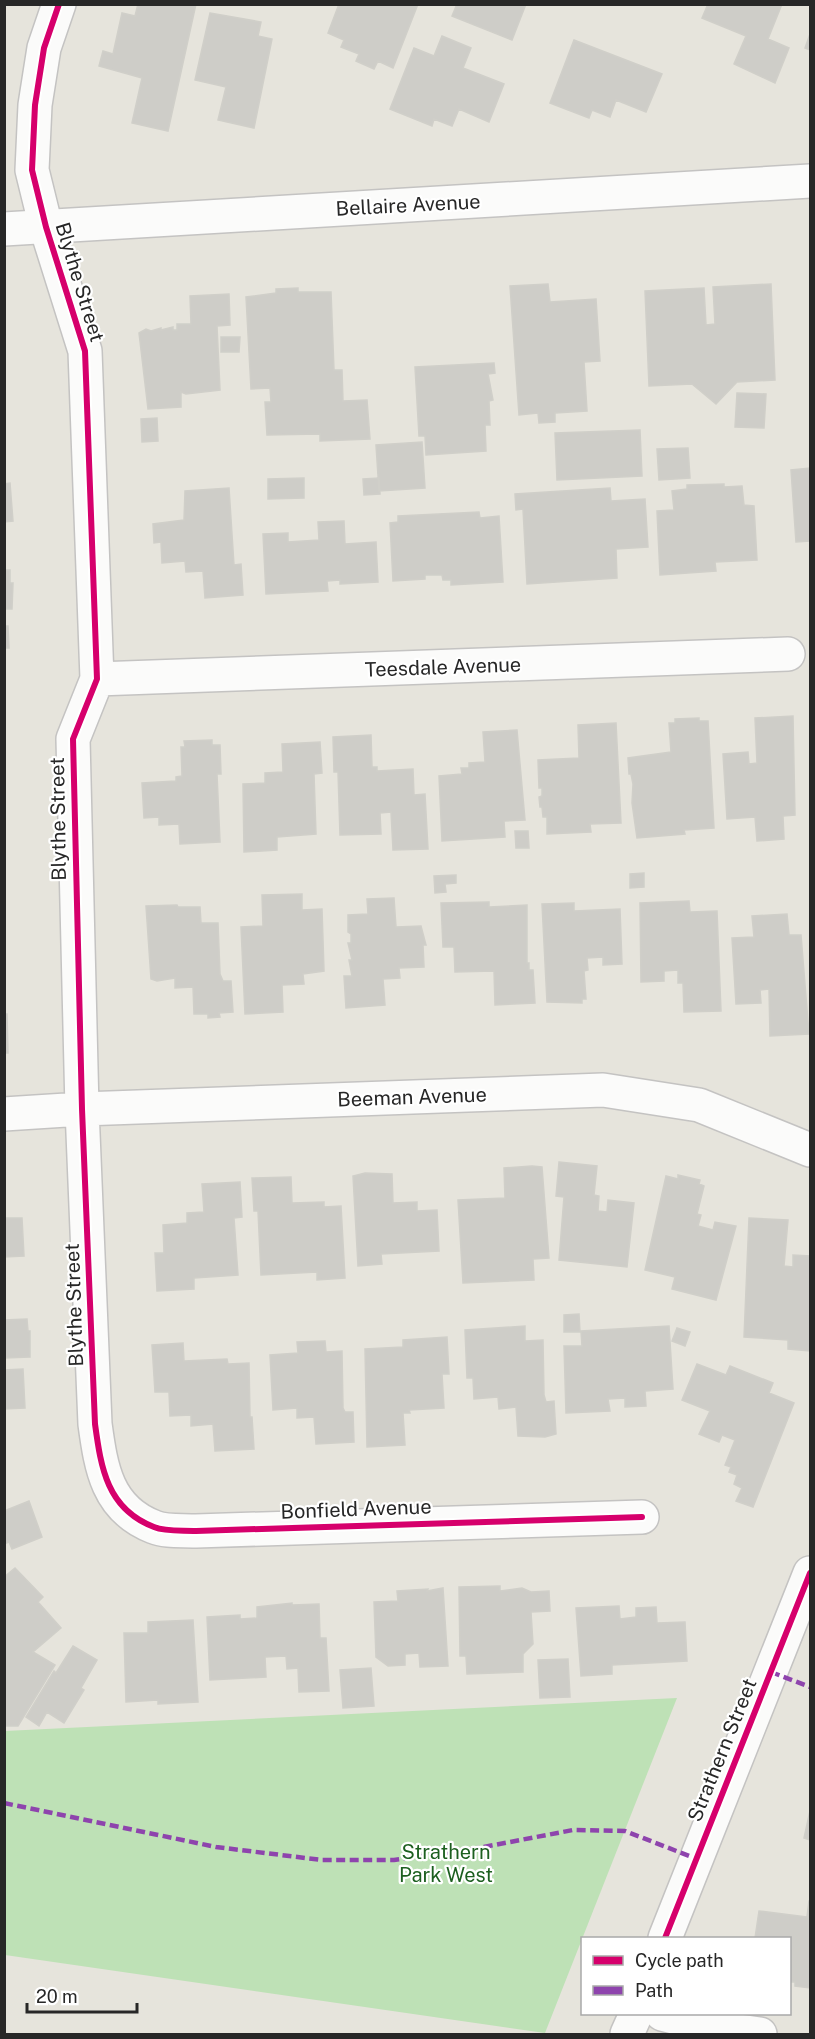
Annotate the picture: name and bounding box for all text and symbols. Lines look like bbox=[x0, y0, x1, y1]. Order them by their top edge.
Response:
street label: Bellaire Avenue bbox=[335, 189, 481, 221]
street label: Blythe Street bbox=[50, 219, 110, 345]
street label: Teesdale Avenue bbox=[364, 652, 522, 682]
street label: Blythe Street bbox=[45, 757, 71, 881]
street label: Beeman Avenue bbox=[337, 1082, 487, 1112]
street label: Blythe Street bbox=[60, 1243, 88, 1367]
street label: Bonfield Avenue bbox=[280, 1494, 432, 1524]
street label: Strathern Street bbox=[682, 1675, 762, 1825]
park label: Strathern Park West bbox=[399, 1840, 493, 1887]
legend bbox=[581, 1937, 791, 2015]
text: Cycle path bbox=[635, 1950, 724, 1971]
scale bar bbox=[27, 1976, 136, 2014]
text: Path bbox=[635, 1980, 673, 2001]
text: 20 m bbox=[36, 1986, 78, 2007]

